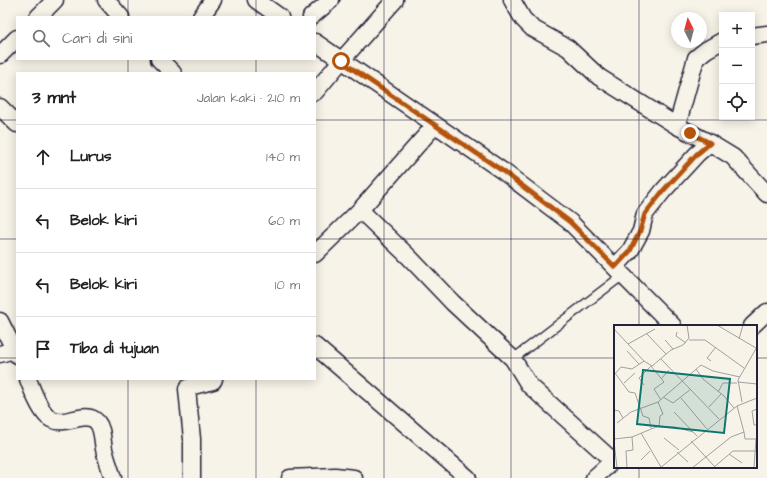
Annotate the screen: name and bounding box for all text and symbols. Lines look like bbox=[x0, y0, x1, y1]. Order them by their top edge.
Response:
north arrow bbox=[671, 12, 707, 48]
map controls bbox=[719, 12, 755, 120]
button: + bbox=[719, 12, 755, 48]
search box bbox=[16, 16, 316, 60]
icon: search bbox=[30, 27, 52, 49]
text: Cari di sini bbox=[62, 28, 132, 49]
button: − bbox=[719, 48, 755, 84]
route start bbox=[332, 52, 350, 70]
button: locate bbox=[719, 84, 755, 120]
text: 3 mnt bbox=[32, 86, 76, 110]
text: Jalan kaki · 210 m bbox=[197, 89, 300, 107]
route end bbox=[681, 124, 699, 142]
icon: ahead bbox=[32, 146, 54, 168]
text: Lurus bbox=[70, 146, 111, 167]
text: 140 m bbox=[266, 148, 300, 166]
icon: left bbox=[32, 210, 54, 232]
text: Belok kiri bbox=[70, 210, 137, 231]
text: 60 m bbox=[268, 212, 300, 230]
icon: left bbox=[32, 274, 54, 296]
text: Belok kiri bbox=[70, 274, 137, 295]
text: 10 m bbox=[275, 276, 300, 294]
inset map bbox=[614, 325, 757, 468]
icon: arrive bbox=[32, 338, 54, 360]
text: Tiba di tujuan bbox=[70, 338, 159, 359]

